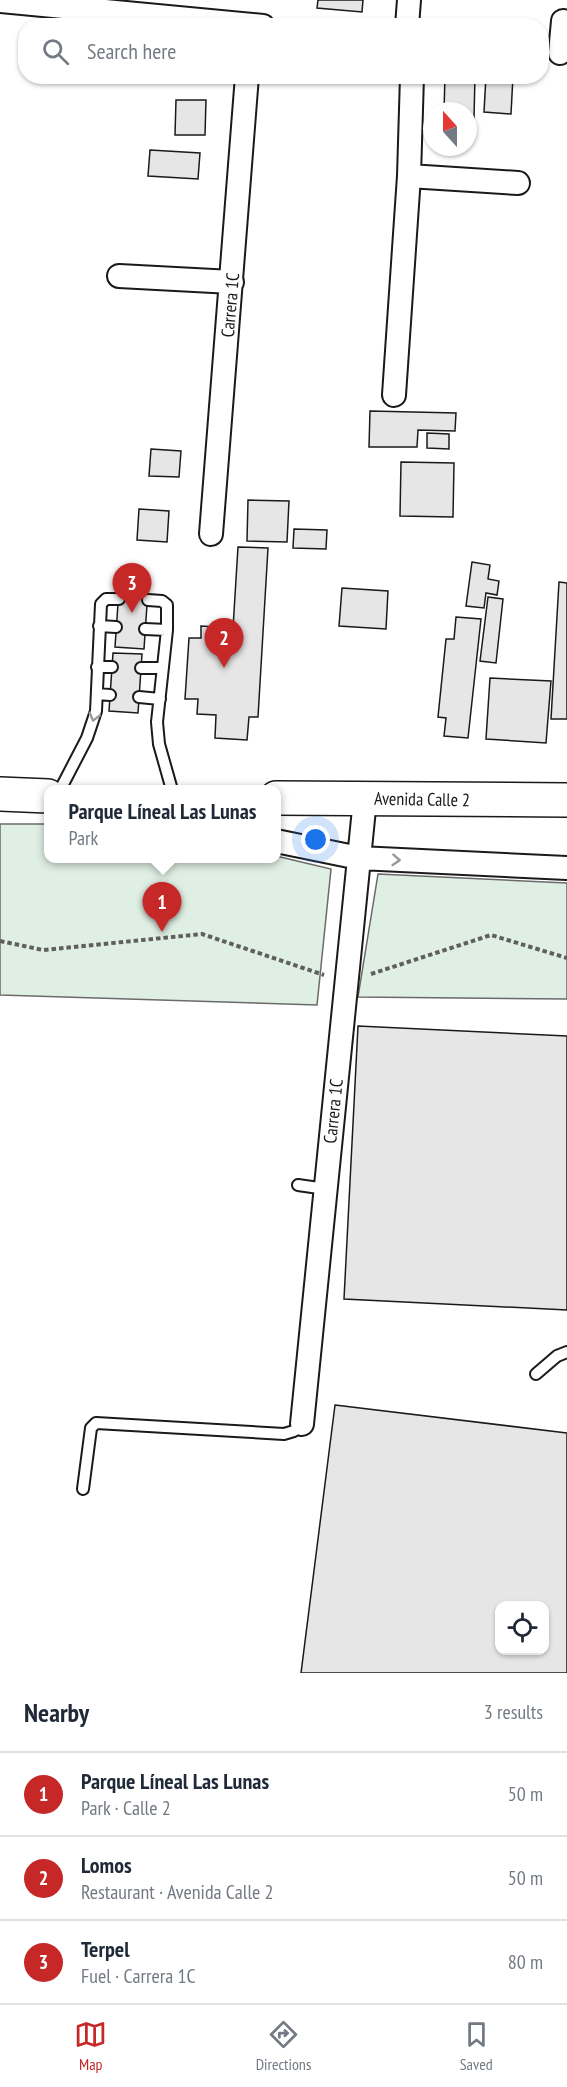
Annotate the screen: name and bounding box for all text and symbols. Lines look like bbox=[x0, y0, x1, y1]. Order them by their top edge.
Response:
search box bbox=[18, 18, 549, 84]
icon: search bbox=[39, 35, 72, 68]
text: Search here bbox=[87, 37, 176, 65]
north arrow bbox=[423, 102, 477, 156]
street label: Carrera 1C bbox=[216, 272, 244, 338]
pin: 3 bbox=[112, 564, 152, 613]
pin: 2 bbox=[204, 618, 244, 668]
one-way arrow bbox=[88, 712, 101, 722]
popup bbox=[44, 785, 281, 863]
street label: Avenida Calle 2 bbox=[374, 787, 470, 811]
text: Parque Líneal Las Lunas bbox=[68, 797, 257, 825]
text: Park bbox=[68, 825, 98, 851]
your location bbox=[301, 825, 330, 854]
one-way arrow bbox=[391, 854, 400, 867]
pin: 1 bbox=[142, 882, 182, 932]
street label: Carrera 1C bbox=[318, 1078, 348, 1144]
map controls bbox=[495, 1601, 549, 1655]
button: locate bbox=[495, 1601, 549, 1655]
text: Nearby bbox=[24, 1696, 89, 1729]
text: 3 results bbox=[484, 1699, 543, 1725]
text: Parque Líneal Las Lunas bbox=[81, 1767, 269, 1795]
text: 1 bbox=[39, 1781, 48, 1807]
text: 50 m bbox=[508, 1781, 543, 1807]
text: Park · Calle 2 bbox=[81, 1795, 171, 1821]
text: Lomos bbox=[81, 1851, 132, 1879]
text: 2 bbox=[39, 1865, 48, 1891]
text: 50 m bbox=[508, 1865, 543, 1891]
text: Restaurant · Avenida Calle 2 bbox=[81, 1879, 274, 1905]
text: Terpel bbox=[81, 1935, 130, 1963]
text: 3 bbox=[39, 1949, 48, 1975]
text: 80 m bbox=[508, 1949, 543, 1975]
text: Fuel · Carrera 1C bbox=[81, 1963, 196, 1989]
tab: Map bbox=[74, 2018, 107, 2074]
tab: Directions bbox=[256, 2018, 311, 2074]
tab: Saved bbox=[460, 2018, 493, 2074]

